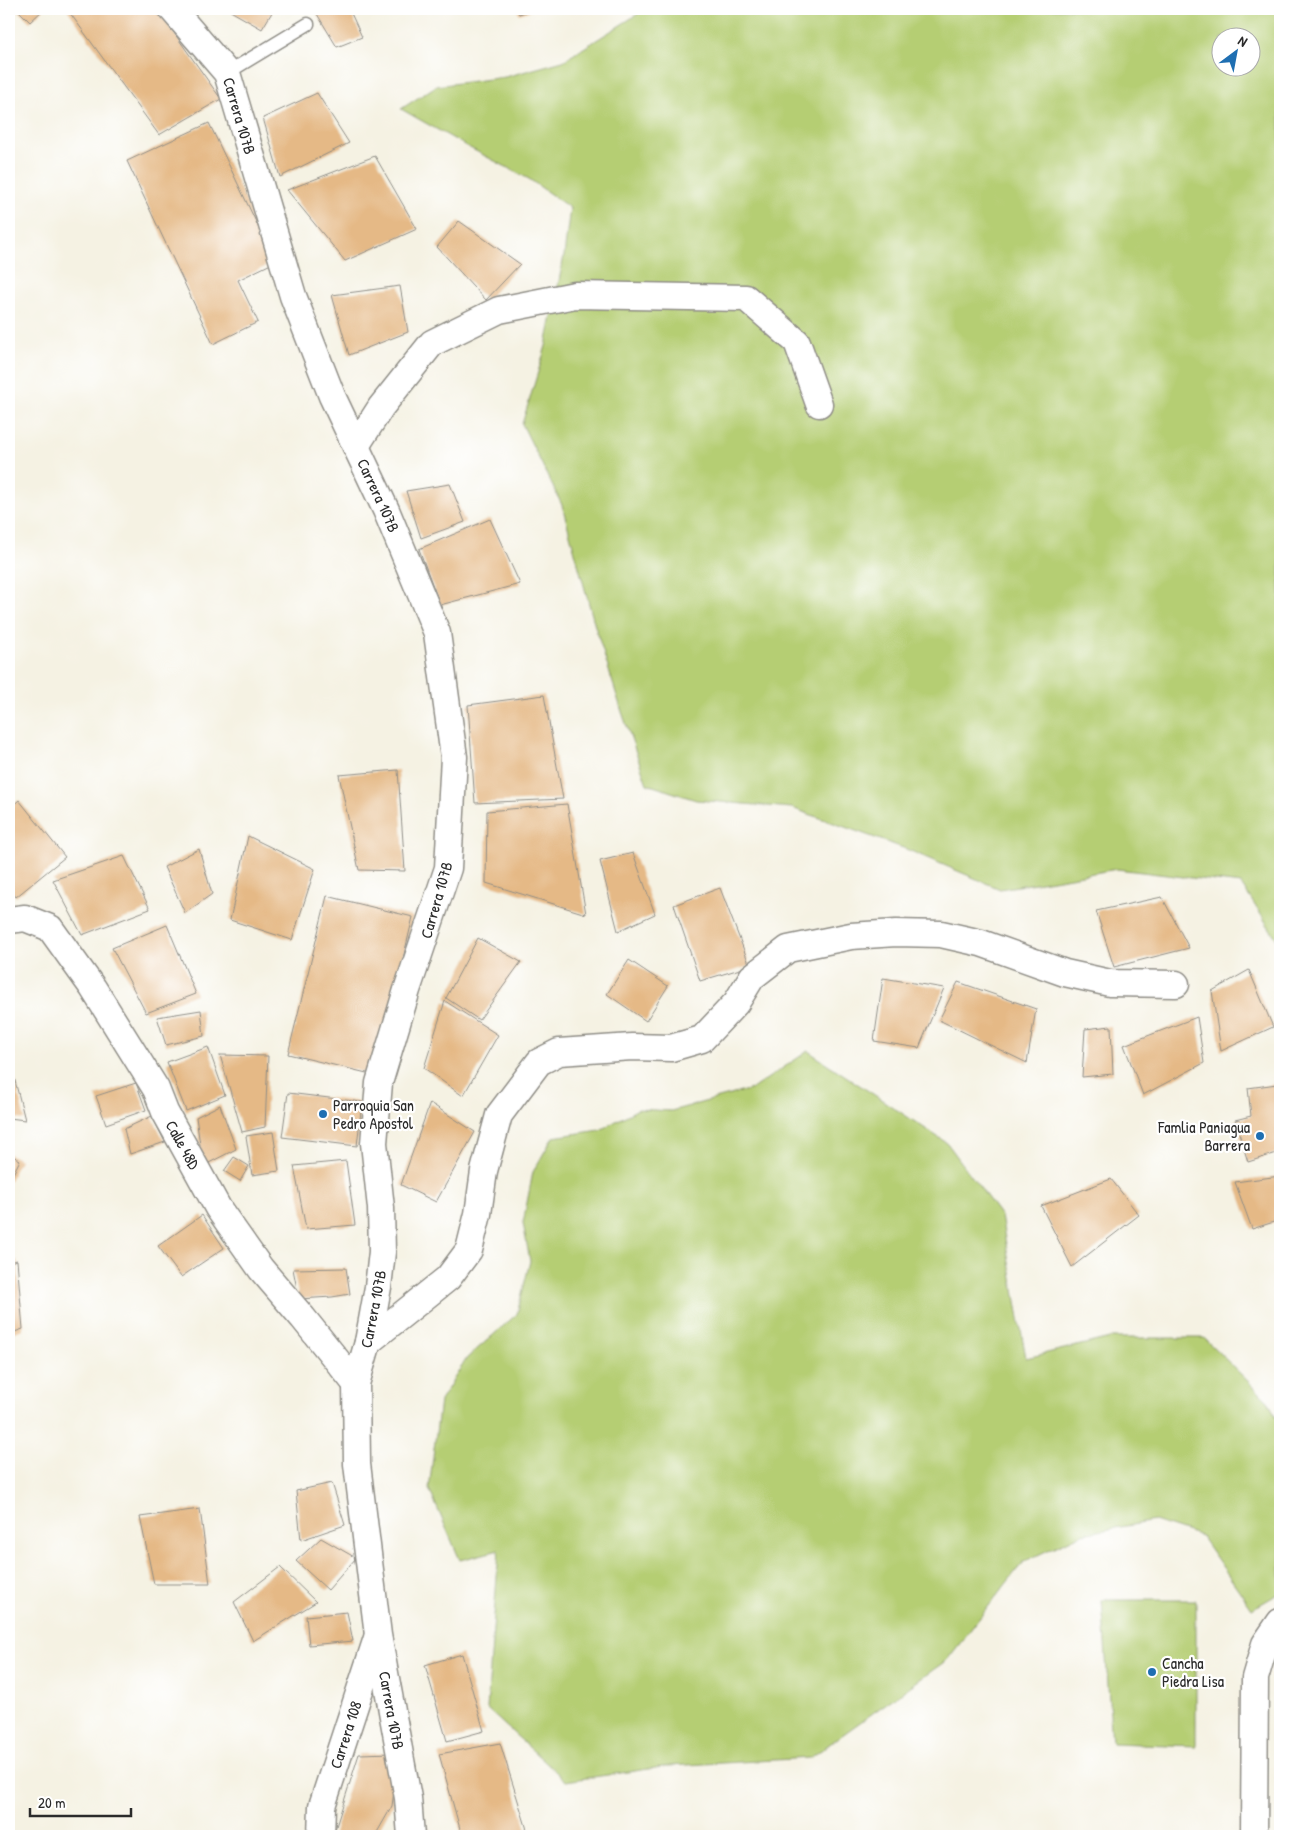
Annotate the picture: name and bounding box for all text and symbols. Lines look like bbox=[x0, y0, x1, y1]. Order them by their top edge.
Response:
north arrow bbox=[1212, 28, 1262, 78]
text: N bbox=[1235, 31, 1252, 51]
street label: Carrera 107B bbox=[218, 75, 261, 157]
street label: Carrera 107B bbox=[352, 455, 405, 536]
street label: Carrera 107B bbox=[415, 859, 457, 941]
place label: Parroquia San Pedro Apostol bbox=[333, 1094, 414, 1134]
marker: Parroquia San Pedro Apostol bbox=[317, 1108, 329, 1120]
street label: Calle 48D bbox=[161, 1116, 206, 1173]
place label: Famlia Paniagua Barrera bbox=[1157, 1116, 1250, 1156]
marker: Famlia Paniagua Barrera bbox=[1254, 1130, 1266, 1142]
street label: Carrera 107B bbox=[355, 1268, 391, 1350]
place label: Cancha Piedra Lisa bbox=[1162, 1652, 1224, 1692]
marker: Cancha Piedra Lisa bbox=[1146, 1666, 1158, 1678]
street label: Carrera 107B bbox=[374, 1669, 410, 1751]
street label: Carrera 108 bbox=[324, 1698, 367, 1771]
scale bar bbox=[30, 1785, 131, 1817]
text: 20 m bbox=[38, 1792, 65, 1813]

